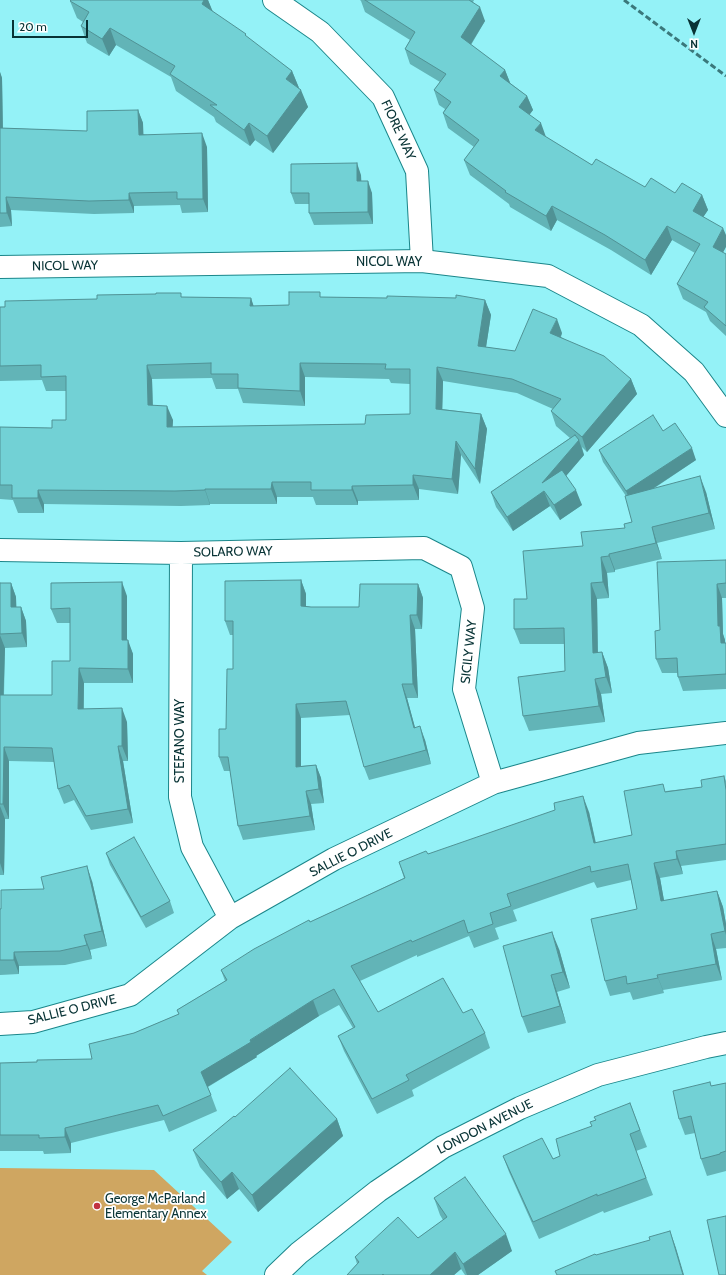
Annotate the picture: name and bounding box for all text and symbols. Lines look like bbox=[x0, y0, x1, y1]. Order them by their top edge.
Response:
scale bar bbox=[14, 12, 90, 38]
north arrow bbox=[674, 12, 714, 52]
text: 20 m bbox=[19, 19, 47, 34]
text: N bbox=[690, 37, 698, 51]
street label: FIORE WAY bbox=[377, 97, 419, 163]
street label: NICOL WAY bbox=[356, 254, 422, 270]
street label: NICOL WAY bbox=[32, 258, 98, 274]
street label: SOLARO WAY bbox=[193, 544, 273, 560]
street label: SICILY WAY bbox=[458, 619, 480, 685]
street label: STEFANO WAY bbox=[172, 699, 188, 783]
street label: SALLIE O DRIVE bbox=[307, 825, 395, 881]
street label: SALLIE O DRIVE bbox=[26, 991, 118, 1029]
street label: LONDON AVENUE bbox=[435, 1096, 535, 1158]
place label: George McParland Elementary Annex bbox=[105, 1191, 207, 1222]
marker: George McParland Elementary Annex bbox=[92, 1201, 102, 1211]

